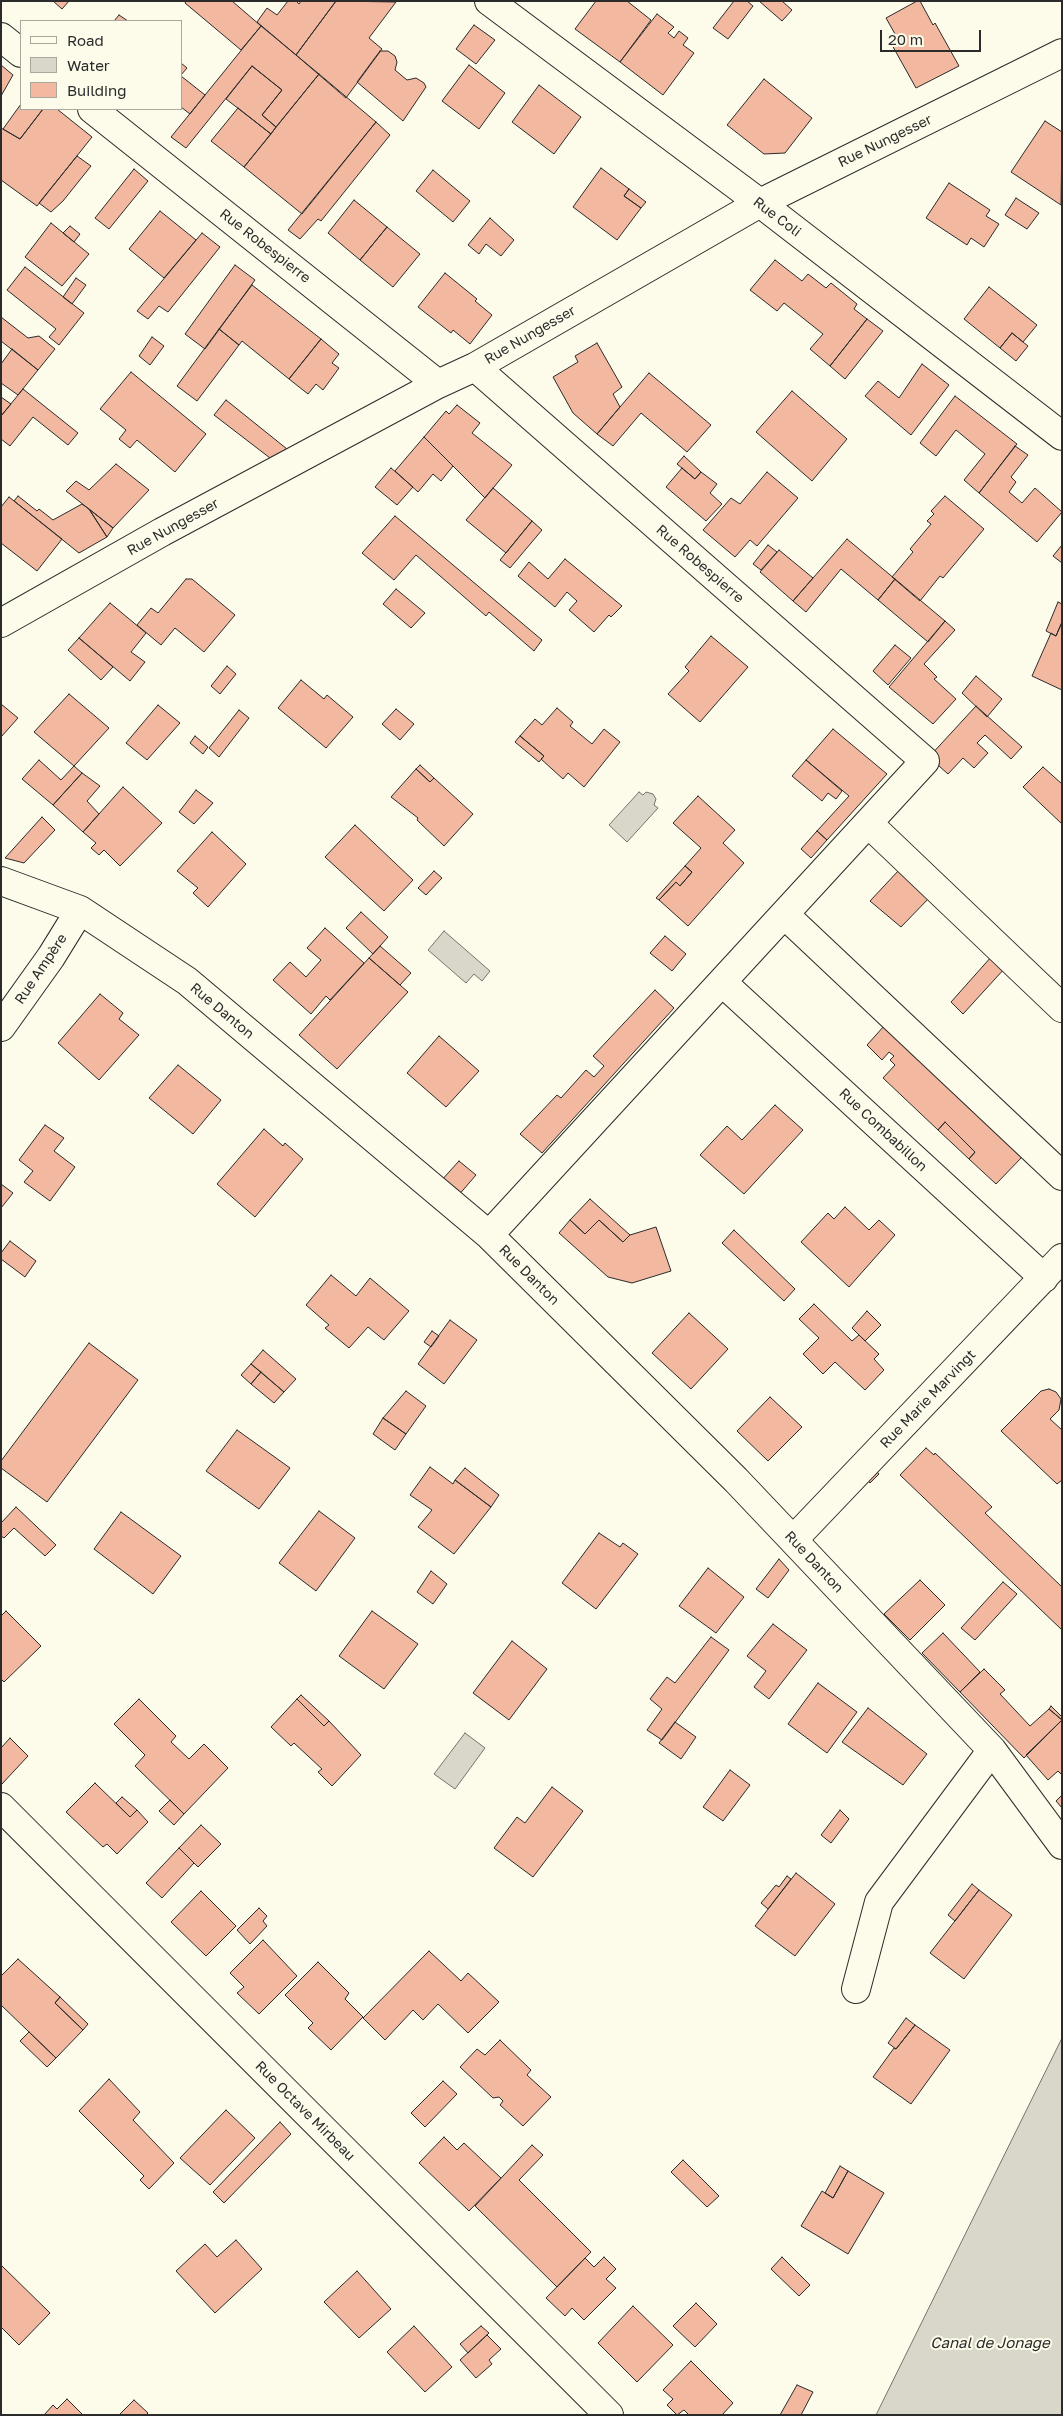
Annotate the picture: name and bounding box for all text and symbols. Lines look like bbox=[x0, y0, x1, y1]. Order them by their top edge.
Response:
legend bbox=[20, 20, 182, 110]
scale bar bbox=[883, 20, 984, 52]
text: 20 m bbox=[888, 30, 923, 48]
text: Road bbox=[67, 31, 104, 49]
text: Water bbox=[67, 56, 110, 74]
text: Building bbox=[67, 81, 127, 99]
street label: Rue Nungesser bbox=[835, 111, 935, 171]
street label: Rue Coli bbox=[750, 194, 804, 240]
street label: Rue Robespierre bbox=[216, 205, 314, 287]
street label: Rue Nungesser bbox=[482, 302, 578, 368]
street label: Rue Nungesser bbox=[124, 495, 222, 559]
street label: Rue Robespierre bbox=[653, 521, 747, 607]
street label: Rue Ampère bbox=[11, 931, 71, 1007]
street label: Rue Danton bbox=[187, 979, 257, 1043]
street label: Rue Combabillon bbox=[835, 1085, 931, 1175]
street label: Rue Danton bbox=[495, 1241, 563, 1309]
street label: Rue Marie Marvingt bbox=[877, 1346, 979, 1452]
street label: Rue Danton bbox=[781, 1528, 847, 1596]
street label: Rue Octave Mirbeau bbox=[252, 2058, 358, 2164]
water label: Canal de Jonage bbox=[930, 2334, 1050, 2352]

